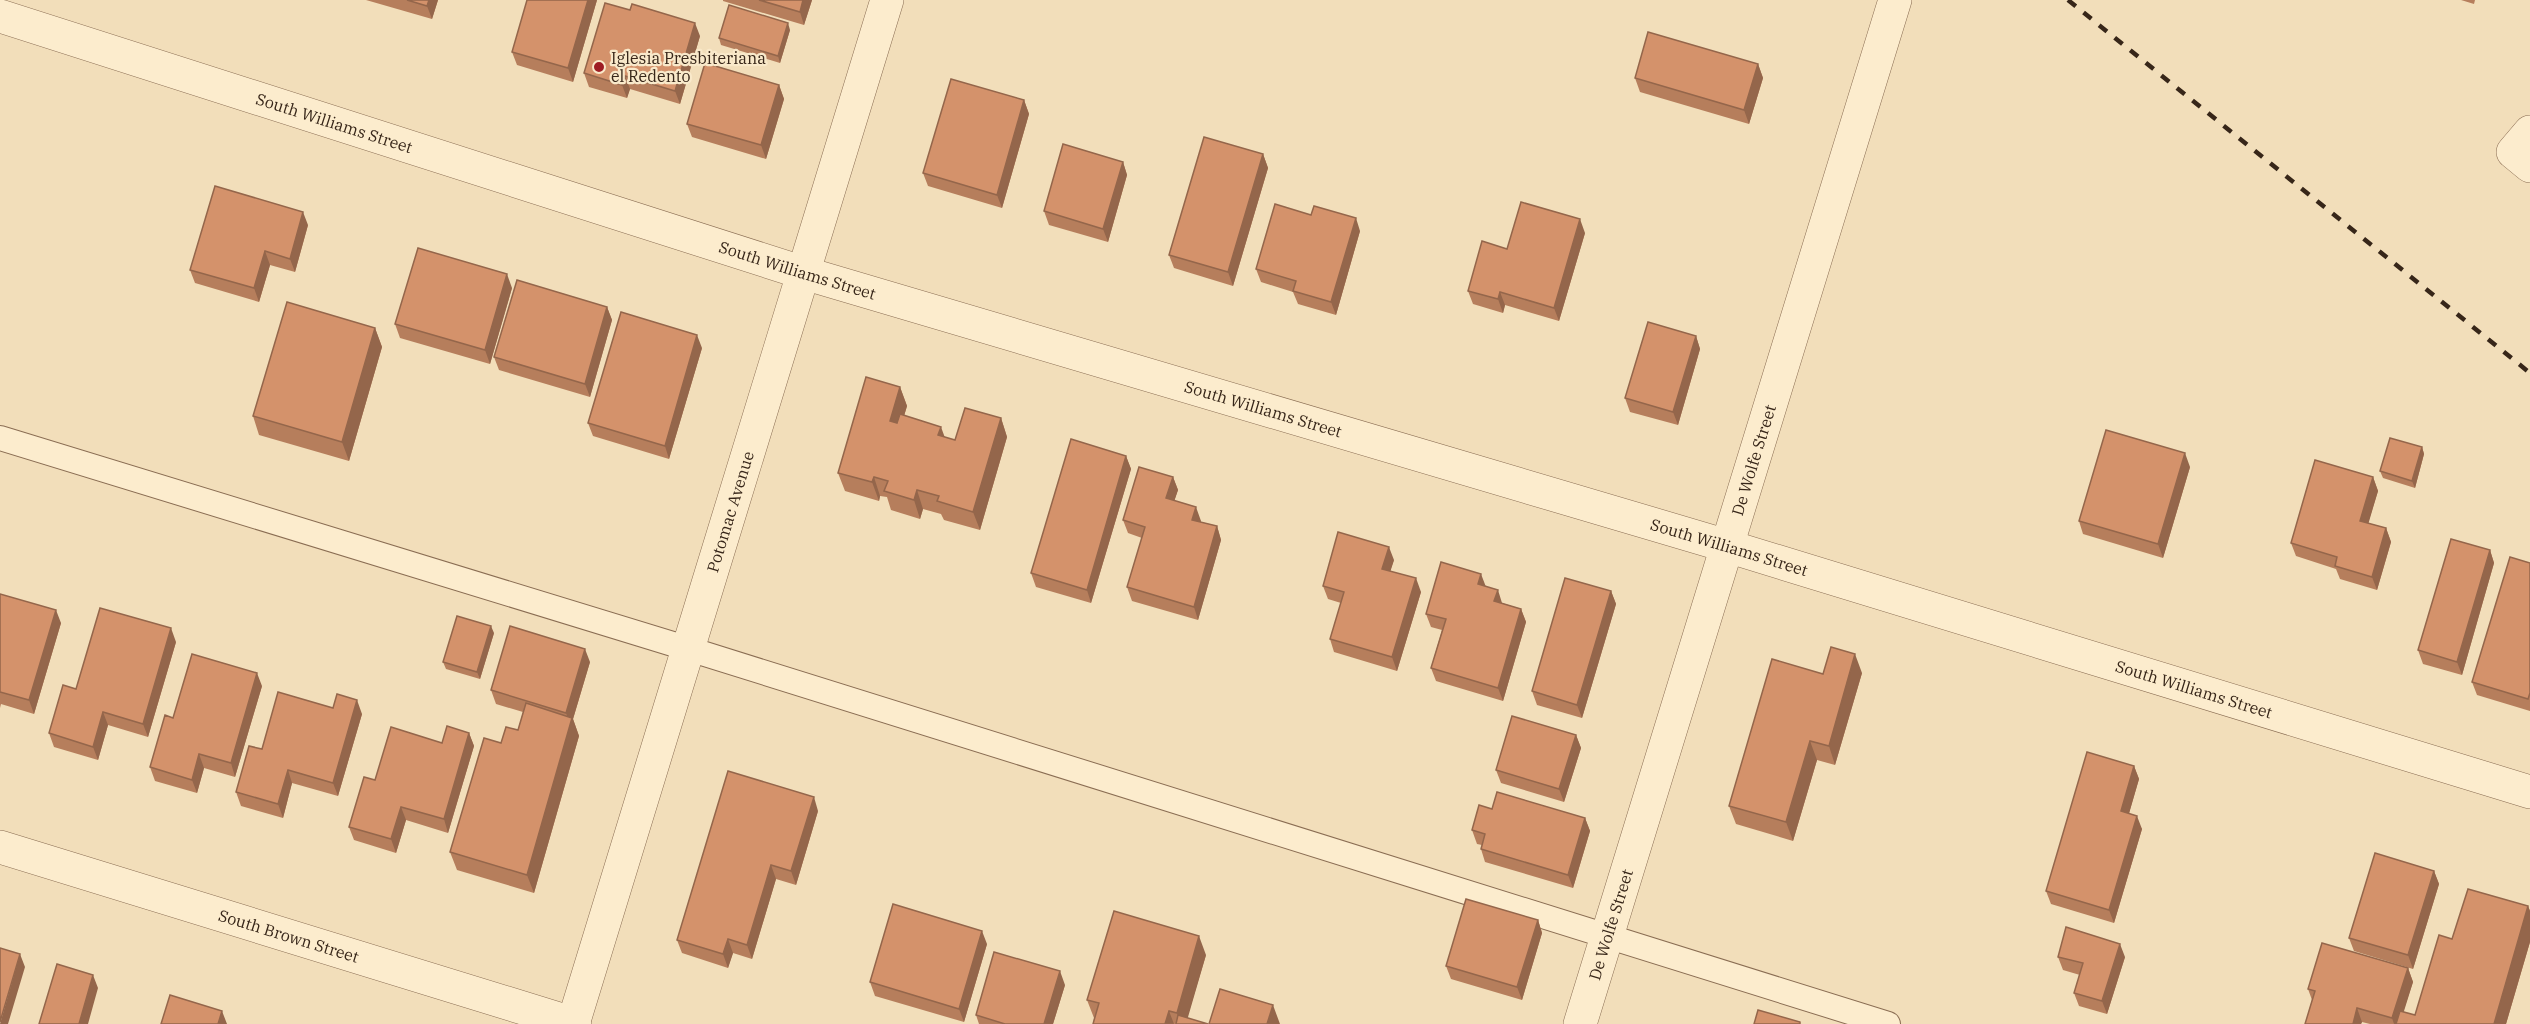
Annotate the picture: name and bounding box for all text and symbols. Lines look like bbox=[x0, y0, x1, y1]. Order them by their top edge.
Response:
place label: Iglesia Presbiteriana el Redento bbox=[611, 48, 766, 86]
marker: Iglesia Presbiteriana el Redento bbox=[592, 60, 606, 74]
street label: South Williams Street bbox=[254, 88, 415, 157]
street label: South Williams Street bbox=[716, 236, 879, 304]
street label: South Williams Street bbox=[1182, 376, 1345, 442]
street label: De Wolfe Street bbox=[1727, 402, 1780, 518]
street label: Potomac Avenue bbox=[702, 449, 758, 575]
street label: South Williams Street bbox=[1648, 514, 1811, 580]
street label: South Williams Street bbox=[2113, 656, 2275, 723]
street label: De Wolfe Street bbox=[1584, 866, 1637, 982]
street label: South Brown Street bbox=[216, 905, 362, 967]

